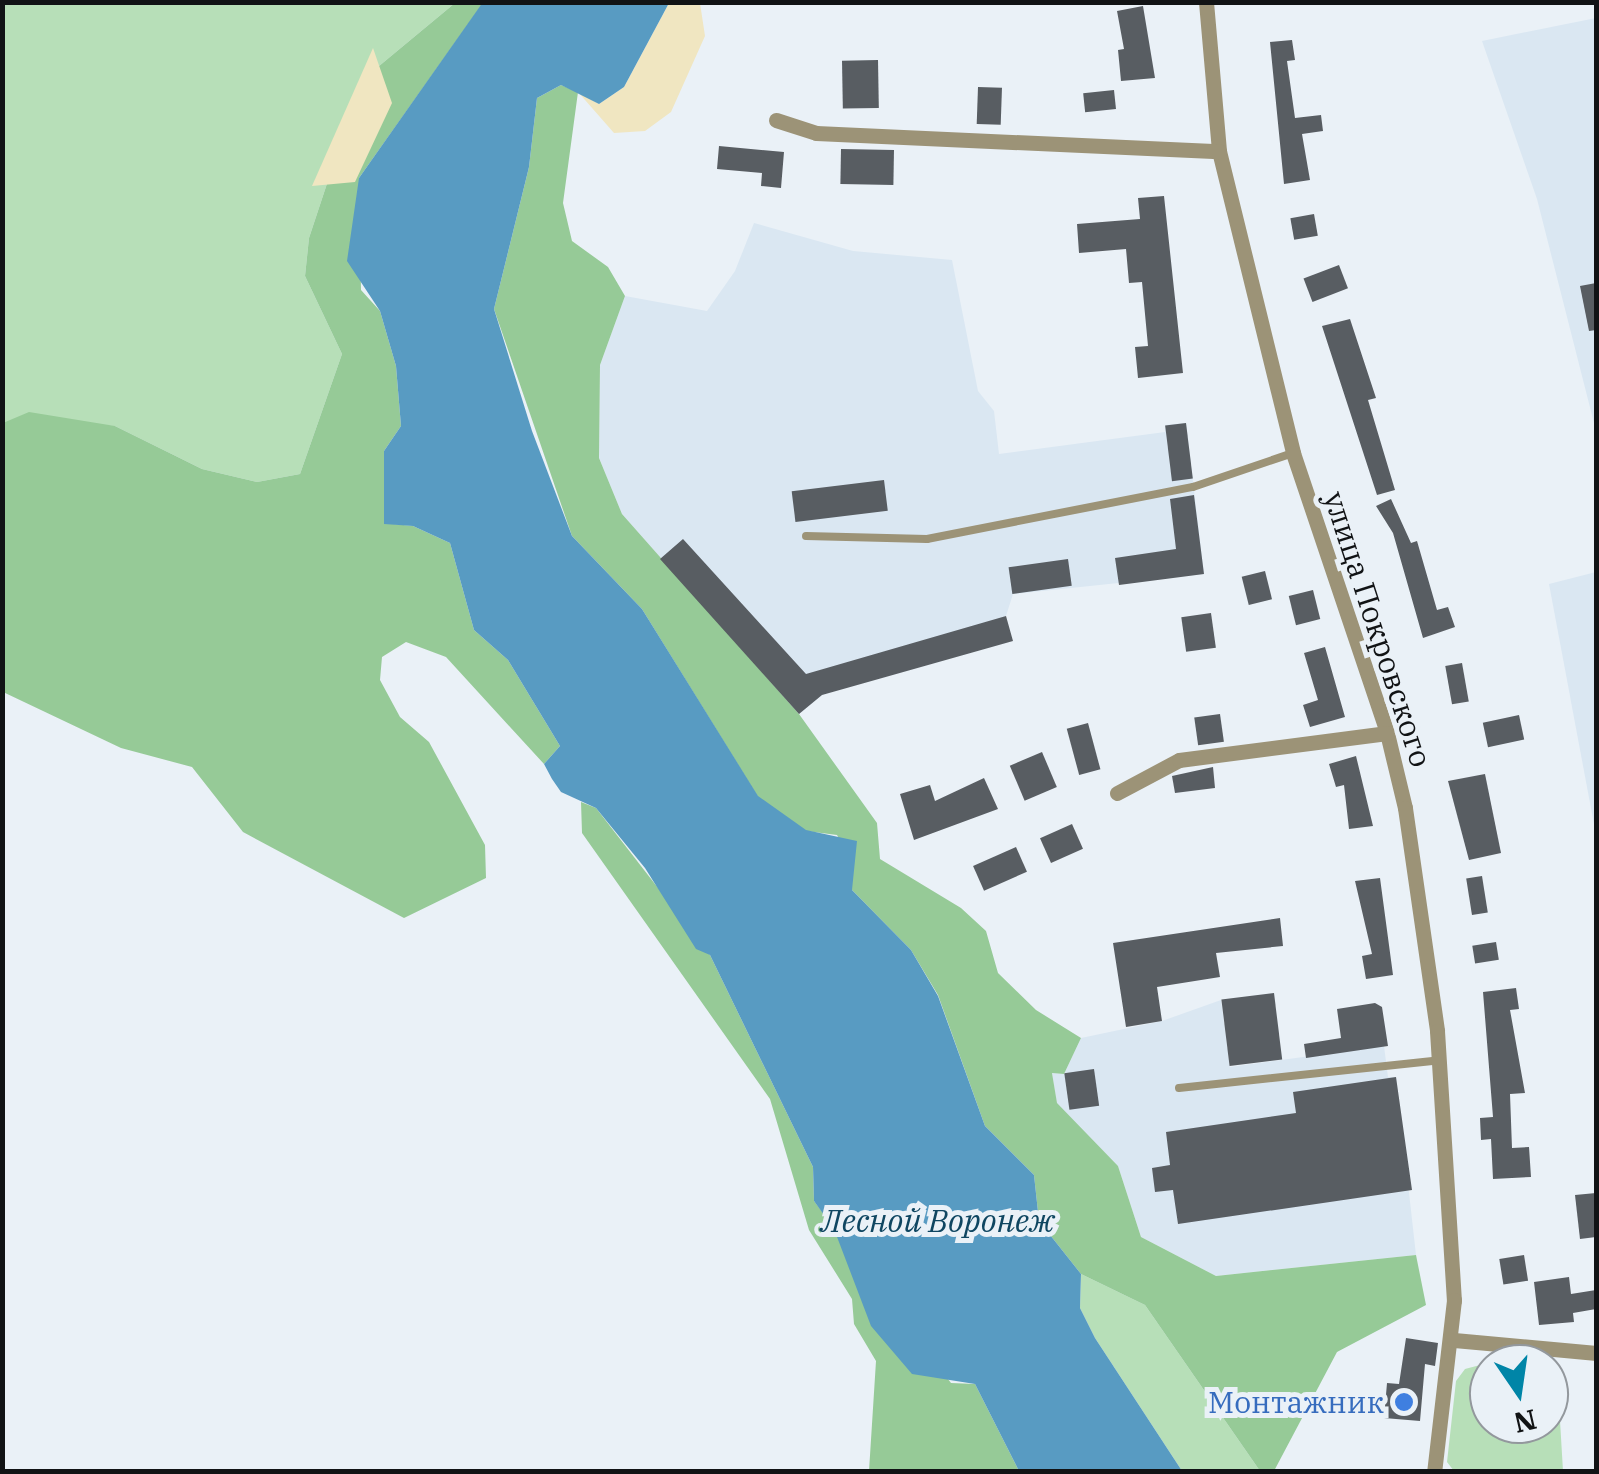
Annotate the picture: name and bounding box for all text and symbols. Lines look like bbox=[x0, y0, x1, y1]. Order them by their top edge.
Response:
street label: улица Покровского bbox=[1316, 487, 1440, 771]
water label: Лесной Воронеж bbox=[821, 1201, 1055, 1239]
north arrow bbox=[1469, 1344, 1569, 1444]
place label: Монтажник bbox=[1208, 1384, 1384, 1420]
marker: Монтажник bbox=[1393, 1391, 1415, 1413]
text: N bbox=[1510, 1401, 1540, 1442]

